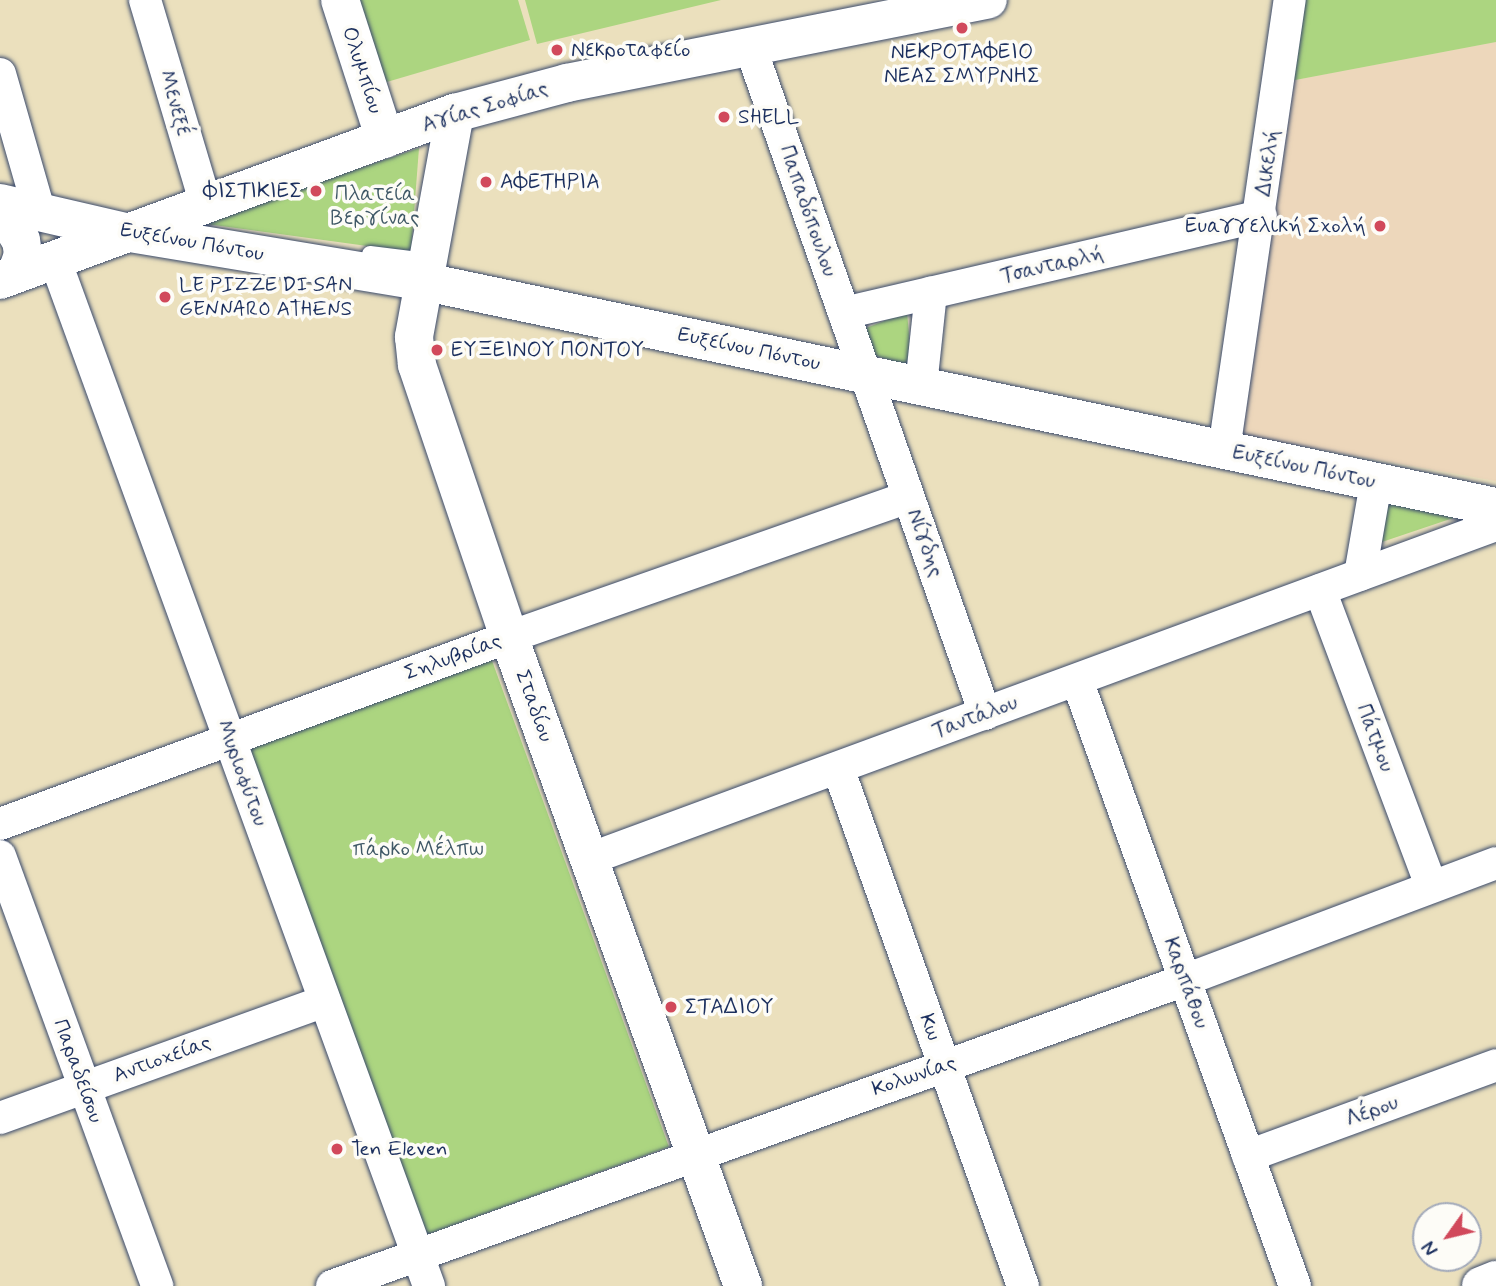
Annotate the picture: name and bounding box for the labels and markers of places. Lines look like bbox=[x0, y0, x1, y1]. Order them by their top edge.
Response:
marker: ΝΕΚΡΟΤΑΦΕΙΟ ΝΕΑΣ ΣΜΥΡΝΗΣ bbox=[954, 20, 970, 36]
place label: Νεκροταφείο bbox=[571, 37, 690, 63]
place label: ΝΕΚΡΟΤΑΦΕΙΟ ΝΕΑΣ ΣΜΥΡΝΗΣ bbox=[884, 39, 1040, 89]
marker: Νεκροταφείο bbox=[549, 42, 565, 58]
place label: SHELL bbox=[738, 104, 799, 130]
marker: SHELL bbox=[716, 109, 732, 125]
place label: ΑΦΕΤΗΡΙΑ bbox=[500, 169, 600, 195]
marker: ΑΦΕΤΗΡΙΑ bbox=[478, 174, 494, 190]
place label: ΦΙΣΤΙΚΙΕΣ bbox=[203, 178, 302, 204]
marker: ΦΙΣΤΙΚΙΕΣ bbox=[308, 183, 324, 199]
place label: Ευαγγελική Σχολή bbox=[1185, 213, 1366, 239]
marker: Ευαγγελική Σχολή bbox=[1372, 218, 1388, 234]
place label: LE PIZZE DI SAN GENNARO ATHENS bbox=[179, 272, 353, 322]
marker: LE PIZZE DI SAN GENNARO ATHENS bbox=[157, 289, 173, 305]
place label: ΕΥΞΕΙΝΟΥ ΠΟΝΤΟΥ bbox=[451, 337, 644, 363]
marker: ΕΥΞΕΙΝΟΥ ΠΟΝΤΟΥ bbox=[429, 342, 445, 358]
place label: ΣΤΑΔΙΟΥ bbox=[685, 994, 774, 1020]
marker: ΣΤΑΔΙΟΥ bbox=[663, 999, 679, 1015]
place label: Ten Eleven bbox=[351, 1136, 451, 1162]
marker: Ten Eleven bbox=[329, 1141, 345, 1157]

